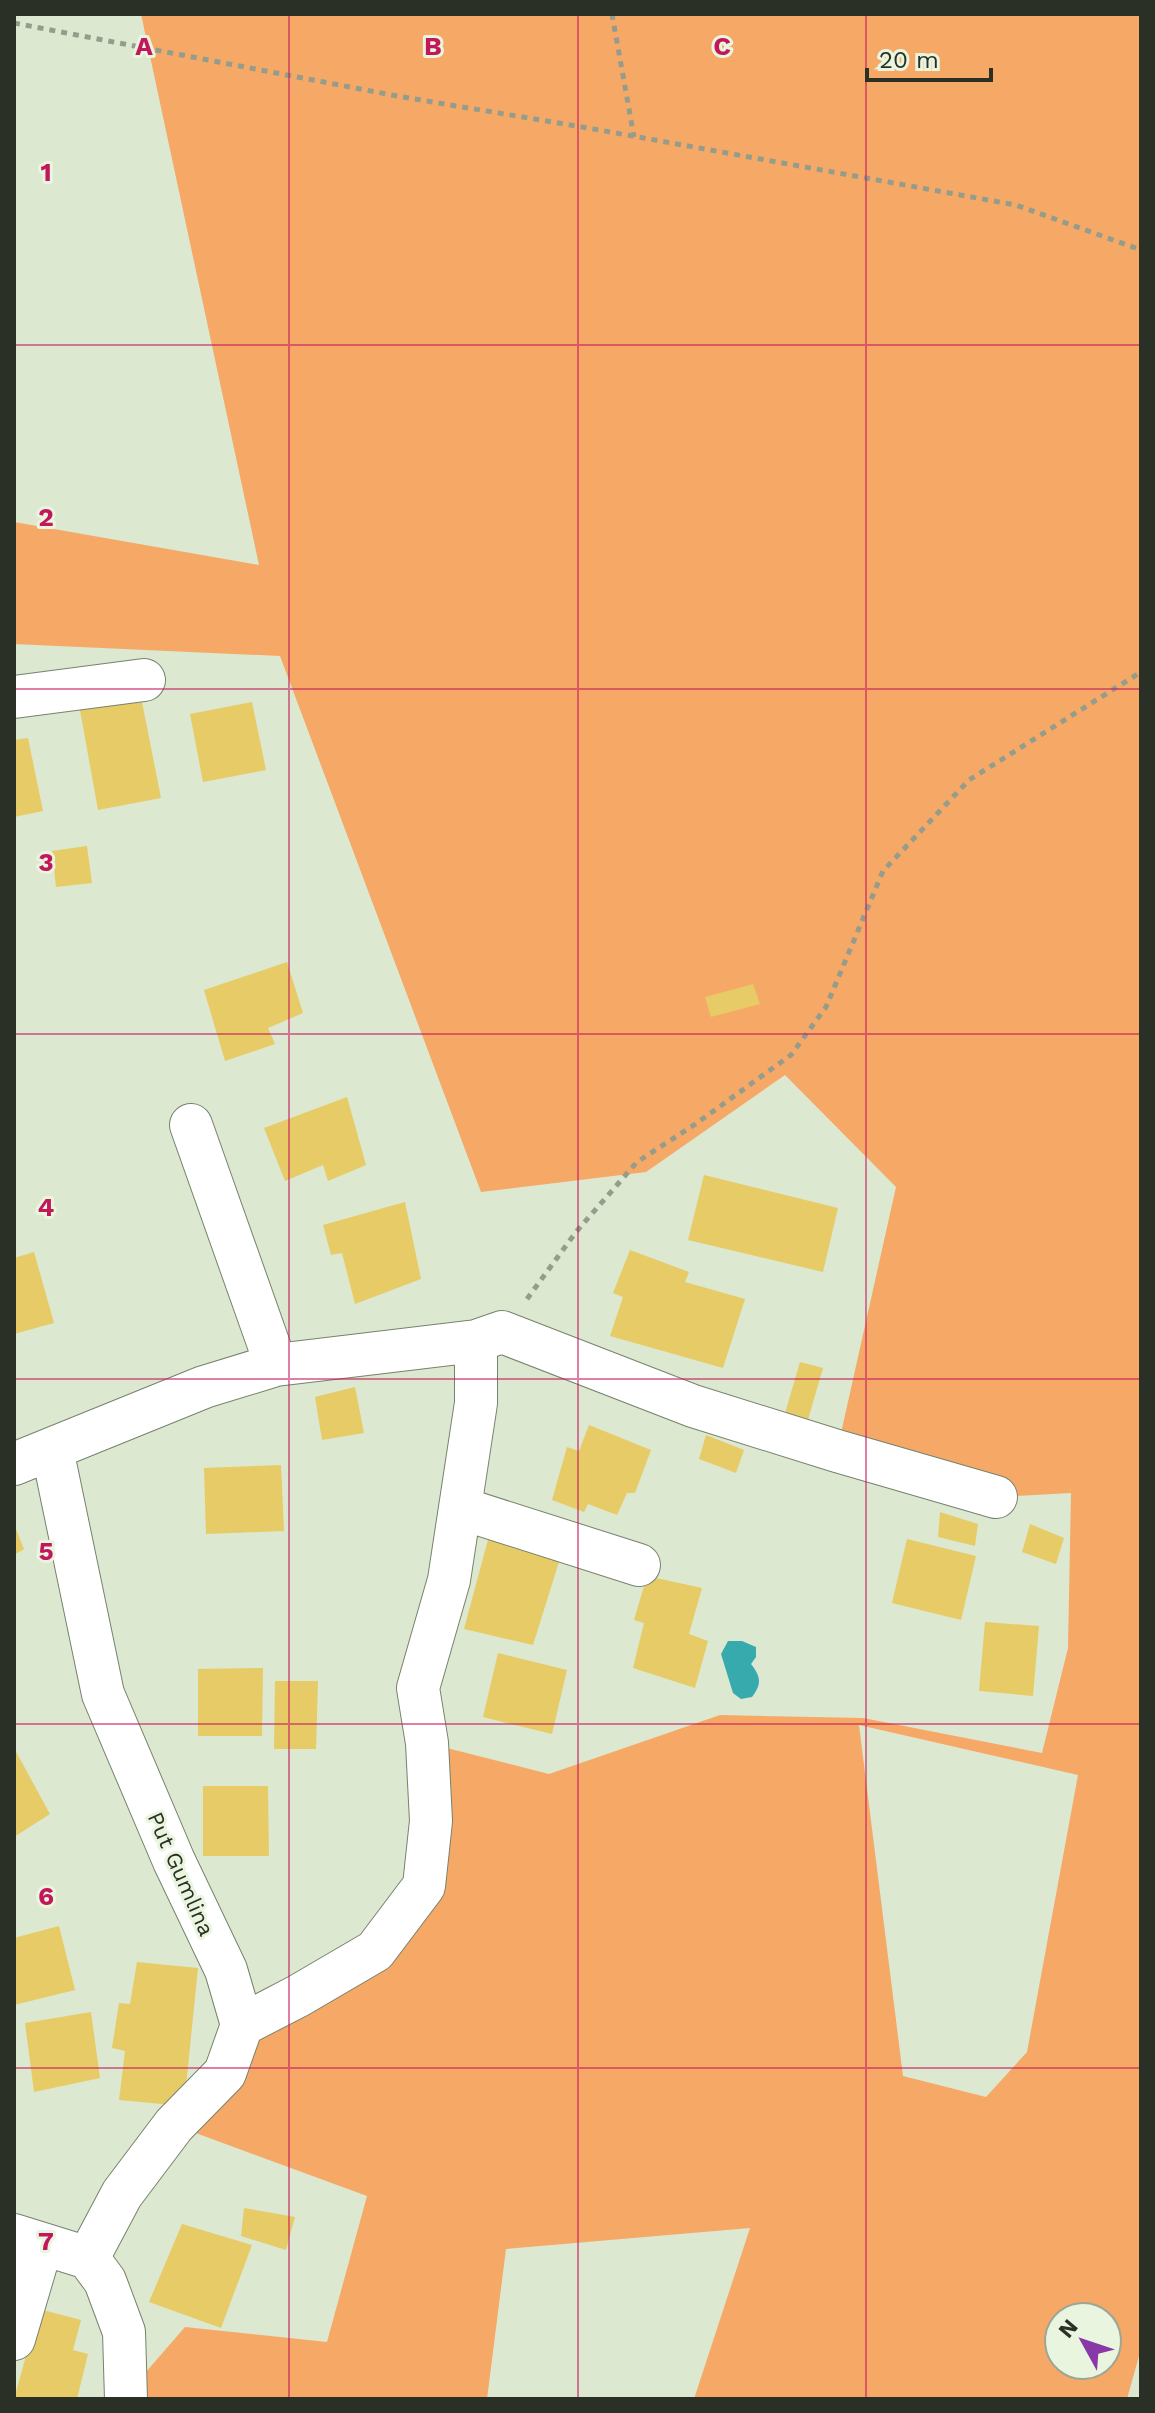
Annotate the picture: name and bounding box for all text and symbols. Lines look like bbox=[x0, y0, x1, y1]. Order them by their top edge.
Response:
text: A bbox=[135, 31, 153, 61]
text: B bbox=[424, 31, 442, 61]
text: C bbox=[713, 31, 731, 61]
scale bar bbox=[867, 32, 991, 82]
text: 20 m bbox=[879, 46, 939, 74]
text: 1 bbox=[40, 157, 52, 187]
text: 2 bbox=[38, 502, 54, 532]
text: 3 bbox=[38, 847, 54, 877]
text: 4 bbox=[38, 1192, 55, 1222]
text: 5 bbox=[38, 1536, 54, 1566]
street label: Put Gumlina bbox=[143, 1808, 219, 1940]
text: 6 bbox=[38, 1881, 54, 1911]
text: 7 bbox=[38, 2226, 54, 2256]
north arrow bbox=[1043, 2301, 1123, 2381]
text: N bbox=[1053, 2314, 1083, 2343]

